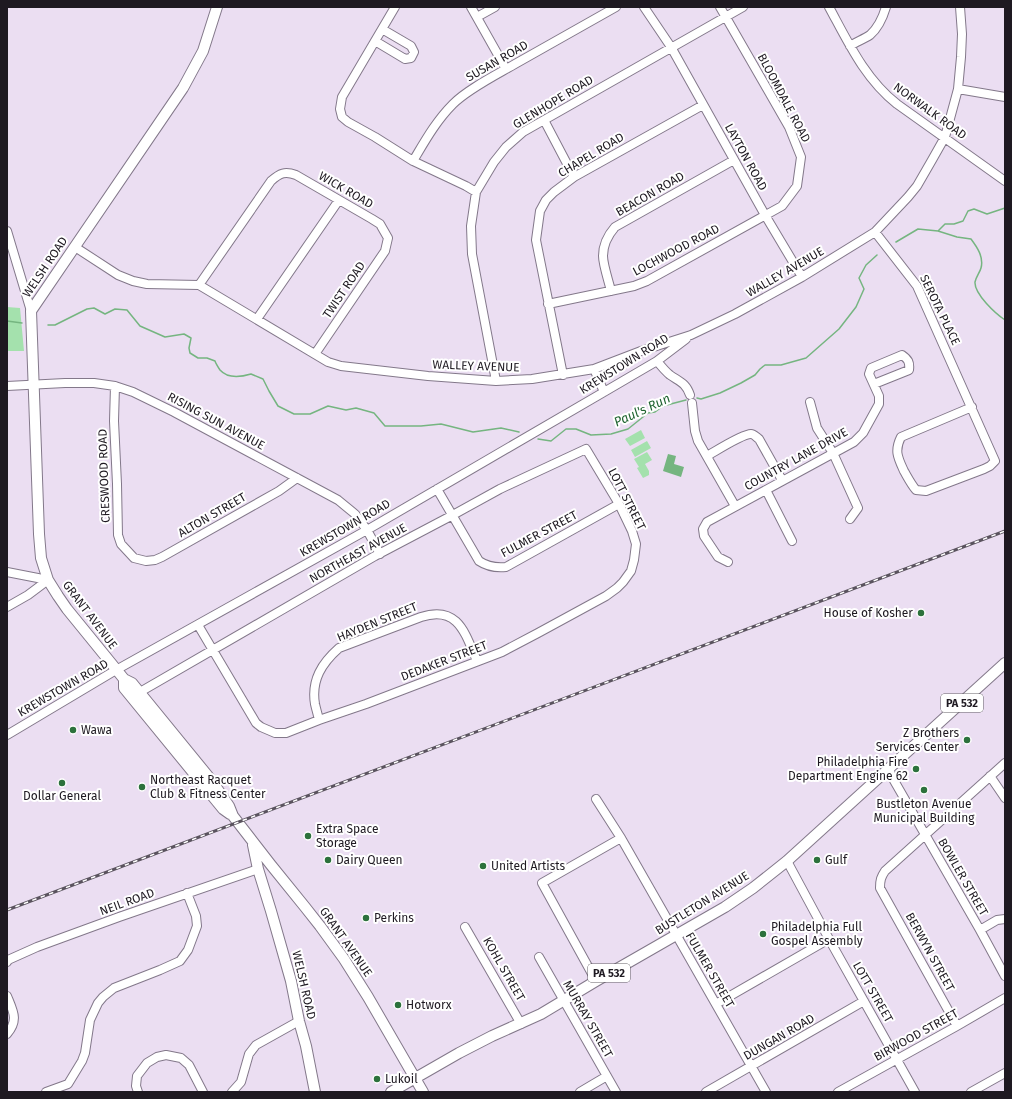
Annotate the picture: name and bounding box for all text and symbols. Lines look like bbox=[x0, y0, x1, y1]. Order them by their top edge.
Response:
street label: SUSAN ROAD bbox=[464, 38, 531, 84]
street label: BLOOMDALE ROAD bbox=[755, 51, 813, 145]
street label: GLENHOPE ROAD bbox=[510, 72, 596, 131]
street label: NORWALK ROAD bbox=[891, 80, 969, 142]
street label: LAYTON ROAD bbox=[722, 121, 770, 193]
street label: CHAPEL ROAD bbox=[556, 130, 627, 180]
street label: WICK ROAD bbox=[316, 169, 376, 211]
street label: BEACON ROAD bbox=[613, 169, 687, 219]
street label: LOCHWOOD ROAD bbox=[630, 221, 722, 279]
street label: WELSH ROAD bbox=[20, 234, 71, 300]
street label: WALLEY AVENUE bbox=[744, 244, 826, 300]
street label: TWIST ROAD bbox=[320, 259, 368, 321]
street label: SEROTA PLACE bbox=[917, 273, 963, 347]
street label: KREWSTOWN ROAD bbox=[577, 331, 671, 397]
street label: WALLEY AVENUE bbox=[432, 357, 520, 375]
street label: RISING SUN AVENUE bbox=[165, 389, 267, 453]
water label: Paul's Run bbox=[611, 390, 673, 430]
street label: COUNTRY LANE DRIVE bbox=[742, 425, 850, 493]
street label: CRESWOOD ROAD bbox=[95, 428, 113, 523]
street label: LOTT STREET bbox=[605, 466, 649, 533]
street label: ALTON STREET bbox=[176, 490, 249, 540]
street label: KREWSTOWN ROAD bbox=[297, 496, 393, 560]
street label: FULMER STREET bbox=[498, 508, 580, 560]
street label: NORTHEAST AVENUE bbox=[307, 520, 409, 586]
street label: GRANT AVENUE bbox=[60, 578, 120, 652]
street label: HAYDEN STREET bbox=[335, 599, 420, 644]
place label: House of Kosher bbox=[824, 606, 913, 620]
marker: House of Kosher bbox=[916, 608, 926, 618]
street label: DEDAKER STREET bbox=[399, 638, 490, 684]
street label: KREWSTOWN ROAD bbox=[15, 656, 111, 720]
road number: PA 532 bbox=[941, 694, 983, 712]
place label: Wawa bbox=[81, 723, 112, 737]
marker: Wawa bbox=[68, 725, 78, 735]
place label: Z Brothers Services Center bbox=[876, 726, 959, 754]
marker: Z Brothers Services Center bbox=[962, 735, 972, 745]
place label: Philadelphia Fire Department Engine 62 bbox=[788, 755, 908, 783]
marker: Philadelphia Fire Department Engine 62 bbox=[911, 764, 921, 774]
place label: Northeast Racquet Club & Fitness Center bbox=[150, 773, 266, 801]
marker: Dollar General bbox=[57, 778, 67, 788]
marker: Northeast Racquet Club & Fitness Center bbox=[137, 782, 147, 792]
marker: Bustleton Avenue Municipal Building bbox=[919, 785, 929, 795]
place label: Dollar General bbox=[23, 789, 101, 803]
place label: Bustleton Avenue Municipal Building bbox=[874, 797, 975, 825]
place label: Extra Space Storage bbox=[316, 822, 379, 850]
marker: Extra Space Storage bbox=[303, 831, 313, 841]
street label: BOWLER STREET bbox=[935, 836, 991, 919]
place label: Dairy Queen bbox=[336, 853, 403, 867]
place label: Gulf bbox=[825, 853, 848, 867]
marker: Dairy Queen bbox=[323, 855, 333, 865]
marker: Gulf bbox=[812, 855, 822, 865]
place label: United Artists bbox=[491, 859, 566, 873]
marker: United Artists bbox=[478, 861, 488, 871]
street label: BUSTLETON AVENUE bbox=[653, 868, 751, 938]
street label: NEIL ROAD bbox=[98, 886, 157, 918]
street label: GRANT AVENUE bbox=[317, 905, 375, 979]
street label: BERWYN STREET bbox=[903, 910, 958, 994]
place label: Perkins bbox=[374, 911, 414, 925]
marker: Perkins bbox=[361, 913, 371, 923]
place label: Philadelphia Full Gospel Assembly bbox=[771, 920, 863, 948]
marker: Philadelphia Full Gospel Assembly bbox=[758, 929, 768, 939]
street label: FULMER STREET bbox=[683, 930, 738, 1011]
street label: KOHL STREET bbox=[480, 935, 528, 1004]
street label: WELSH ROAD bbox=[289, 949, 319, 1021]
street label: LOTT STREET bbox=[850, 959, 896, 1025]
road number: PA 532 bbox=[588, 964, 630, 982]
street label: MURRAY STREET bbox=[560, 978, 616, 1061]
place label: Hotworx bbox=[406, 998, 452, 1012]
marker: Hotworx bbox=[393, 1000, 403, 1010]
street label: BIRWOOD STREET bbox=[871, 1006, 961, 1064]
street label: DUNGAN ROAD bbox=[741, 1011, 817, 1063]
place label: Lukoil bbox=[385, 1072, 418, 1086]
marker: Lukoil bbox=[372, 1074, 382, 1084]

